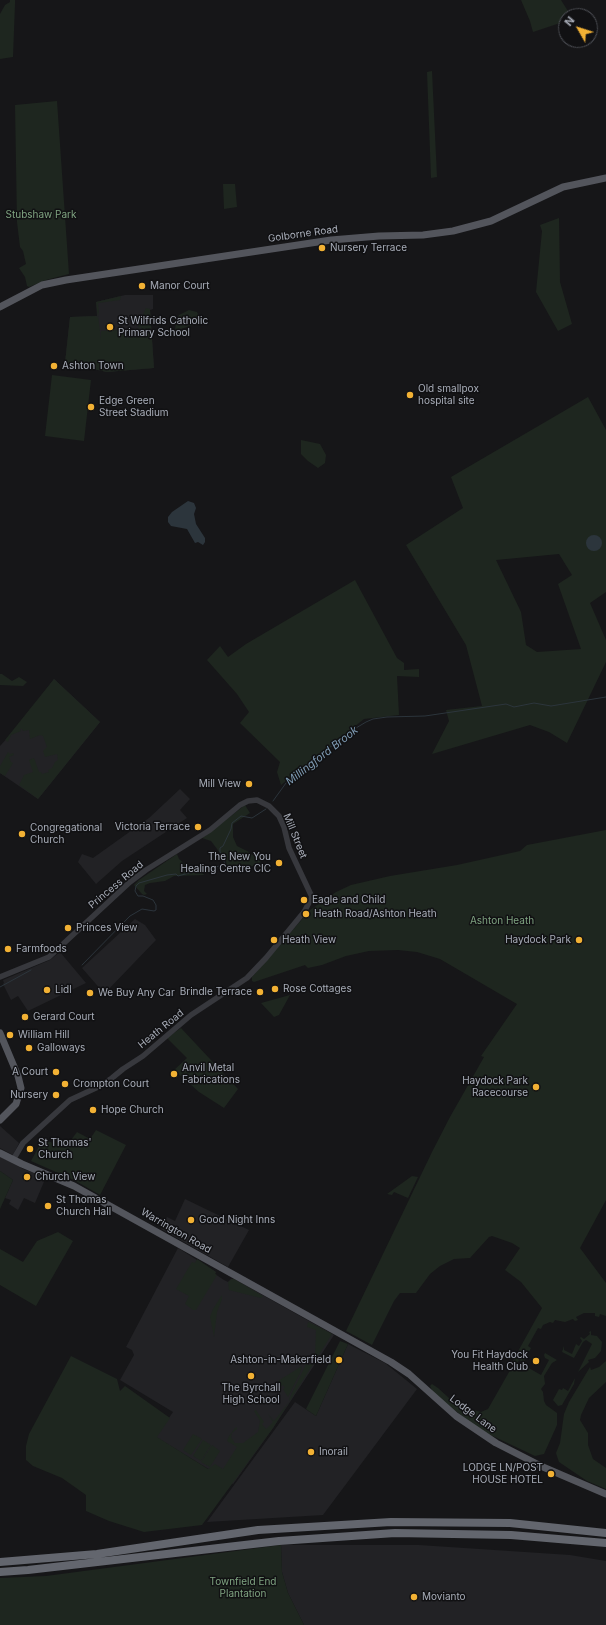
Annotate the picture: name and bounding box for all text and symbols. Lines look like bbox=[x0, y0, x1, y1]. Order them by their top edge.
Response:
north arrow bbox=[558, 8, 598, 48]
text: N bbox=[561, 13, 578, 29]
park label: Stubshaw Park bbox=[6, 209, 76, 221]
street label: Golborne Road bbox=[267, 223, 339, 245]
place label: Nursery Terrace bbox=[330, 242, 407, 254]
marker: Nursery Terrace bbox=[317, 243, 327, 253]
place label: Manor Court bbox=[150, 280, 210, 292]
marker: Manor Court bbox=[137, 281, 147, 291]
place label: St Wilfrids Catholic Primary School bbox=[118, 315, 208, 338]
marker: St Wilfrids Catholic Primary School bbox=[105, 322, 115, 332]
place label: Ashton Town bbox=[62, 360, 124, 372]
marker: Ashton Town bbox=[49, 361, 59, 371]
place label: Old smallpox hospital site bbox=[418, 383, 479, 406]
marker: Old smallpox hospital site bbox=[405, 390, 415, 400]
place label: Edge Green Street Stadium bbox=[99, 395, 169, 418]
marker: Edge Green Street Stadium bbox=[86, 402, 96, 412]
water label: Millingford Brook bbox=[283, 724, 361, 788]
place label: Mill View bbox=[199, 778, 241, 790]
marker: Mill View bbox=[244, 779, 254, 789]
street label: Mill Street bbox=[281, 812, 309, 860]
place label: Victoria Terrace bbox=[115, 821, 190, 833]
place label: Congregational Church bbox=[30, 822, 102, 846]
marker: Victoria Terrace bbox=[193, 822, 203, 832]
marker: Congregational Church bbox=[17, 829, 27, 839]
place label: The New You Healing Centre CIC bbox=[180, 851, 271, 874]
marker: The New You Healing Centre CIC bbox=[274, 858, 284, 868]
street label: Princess Road bbox=[86, 859, 146, 911]
place label: Eagle and Child bbox=[312, 894, 385, 906]
marker: Eagle and Child bbox=[299, 895, 309, 905]
place label: Heath Road/Ashton Heath bbox=[314, 908, 437, 920]
marker: Heath Road/Ashton Heath bbox=[301, 909, 311, 919]
park label: Ashton Heath bbox=[470, 915, 534, 927]
place label: Princes View bbox=[76, 922, 137, 934]
marker: Princes View bbox=[63, 923, 73, 933]
place label: Heath View bbox=[282, 934, 336, 946]
place label: Haydock Park bbox=[505, 934, 571, 946]
marker: Heath View bbox=[269, 935, 279, 945]
marker: Haydock Park bbox=[574, 935, 584, 945]
place label: Farmfoods bbox=[16, 943, 67, 955]
marker: Farmfoods bbox=[3, 944, 13, 954]
place label: Rose Cottages bbox=[283, 983, 352, 995]
place label: Lidl bbox=[55, 984, 72, 996]
marker: Rose Cottages bbox=[270, 984, 280, 994]
marker: Lidl bbox=[42, 985, 52, 995]
place label: Brindle Terrace bbox=[180, 986, 252, 998]
place label: We Buy Any Car bbox=[98, 987, 175, 999]
marker: Brindle Terrace bbox=[255, 987, 265, 997]
marker: We Buy Any Car bbox=[85, 988, 95, 998]
street label: Heath Road bbox=[136, 1007, 186, 1051]
place label: Gerard Court bbox=[33, 1011, 95, 1023]
marker: Gerard Court bbox=[20, 1012, 30, 1022]
place label: William Hill bbox=[18, 1029, 69, 1041]
marker: William Hill bbox=[5, 1030, 15, 1040]
place label: Galloways bbox=[37, 1042, 85, 1054]
marker: Galloways bbox=[24, 1043, 34, 1053]
place label: Anvil Metal Fabrications bbox=[182, 1062, 240, 1086]
place label: A Court bbox=[12, 1066, 48, 1078]
marker: A Court bbox=[51, 1067, 61, 1077]
marker: Anvil Metal Fabrications bbox=[169, 1069, 179, 1079]
place label: Haydock Park Racecourse bbox=[462, 1075, 528, 1098]
place label: Crompton Court bbox=[73, 1078, 149, 1090]
marker: Crompton Court bbox=[60, 1079, 70, 1089]
marker: Haydock Park Racecourse bbox=[531, 1082, 541, 1092]
place label: Nursery bbox=[10, 1089, 48, 1101]
marker: Nursery bbox=[51, 1090, 61, 1100]
place label: Hope Church bbox=[101, 1104, 164, 1116]
marker: Hope Church bbox=[88, 1105, 98, 1115]
place label: St Thomas' Church bbox=[38, 1137, 92, 1160]
marker: St Thomas' Church bbox=[25, 1144, 35, 1154]
place label: Church View bbox=[35, 1171, 95, 1183]
marker: Church View bbox=[22, 1172, 32, 1182]
place label: St Thomas Church Hall bbox=[56, 1194, 111, 1218]
marker: St Thomas Church Hall bbox=[43, 1201, 53, 1211]
street label: Warrington Road bbox=[139, 1206, 213, 1256]
place label: Good Night Inns bbox=[199, 1214, 275, 1226]
marker: Good Night Inns bbox=[186, 1215, 196, 1225]
place label: You Fit Haydock Health Club bbox=[451, 1349, 528, 1372]
place label: Ashton-in-Makerfield bbox=[230, 1354, 331, 1366]
marker: Ashton-in-Makerfield bbox=[334, 1355, 344, 1365]
marker: You Fit Haydock Health Club bbox=[531, 1356, 541, 1366]
marker: The Byrchall High School bbox=[246, 1371, 256, 1381]
place label: The Byrchall High School bbox=[222, 1382, 280, 1406]
street label: Lodge Lane bbox=[447, 1392, 499, 1436]
place label: Inorail bbox=[319, 1446, 348, 1458]
marker: Inorail bbox=[306, 1447, 316, 1457]
place label: LODGE LN/POST HOUSE HOTEL bbox=[463, 1462, 543, 1486]
marker: LODGE LN/POST HOUSE HOTEL bbox=[546, 1469, 556, 1479]
park label: Townfield End Plantation bbox=[210, 1576, 276, 1600]
place label: Movianto bbox=[422, 1591, 466, 1603]
marker: Movianto bbox=[409, 1592, 419, 1602]

